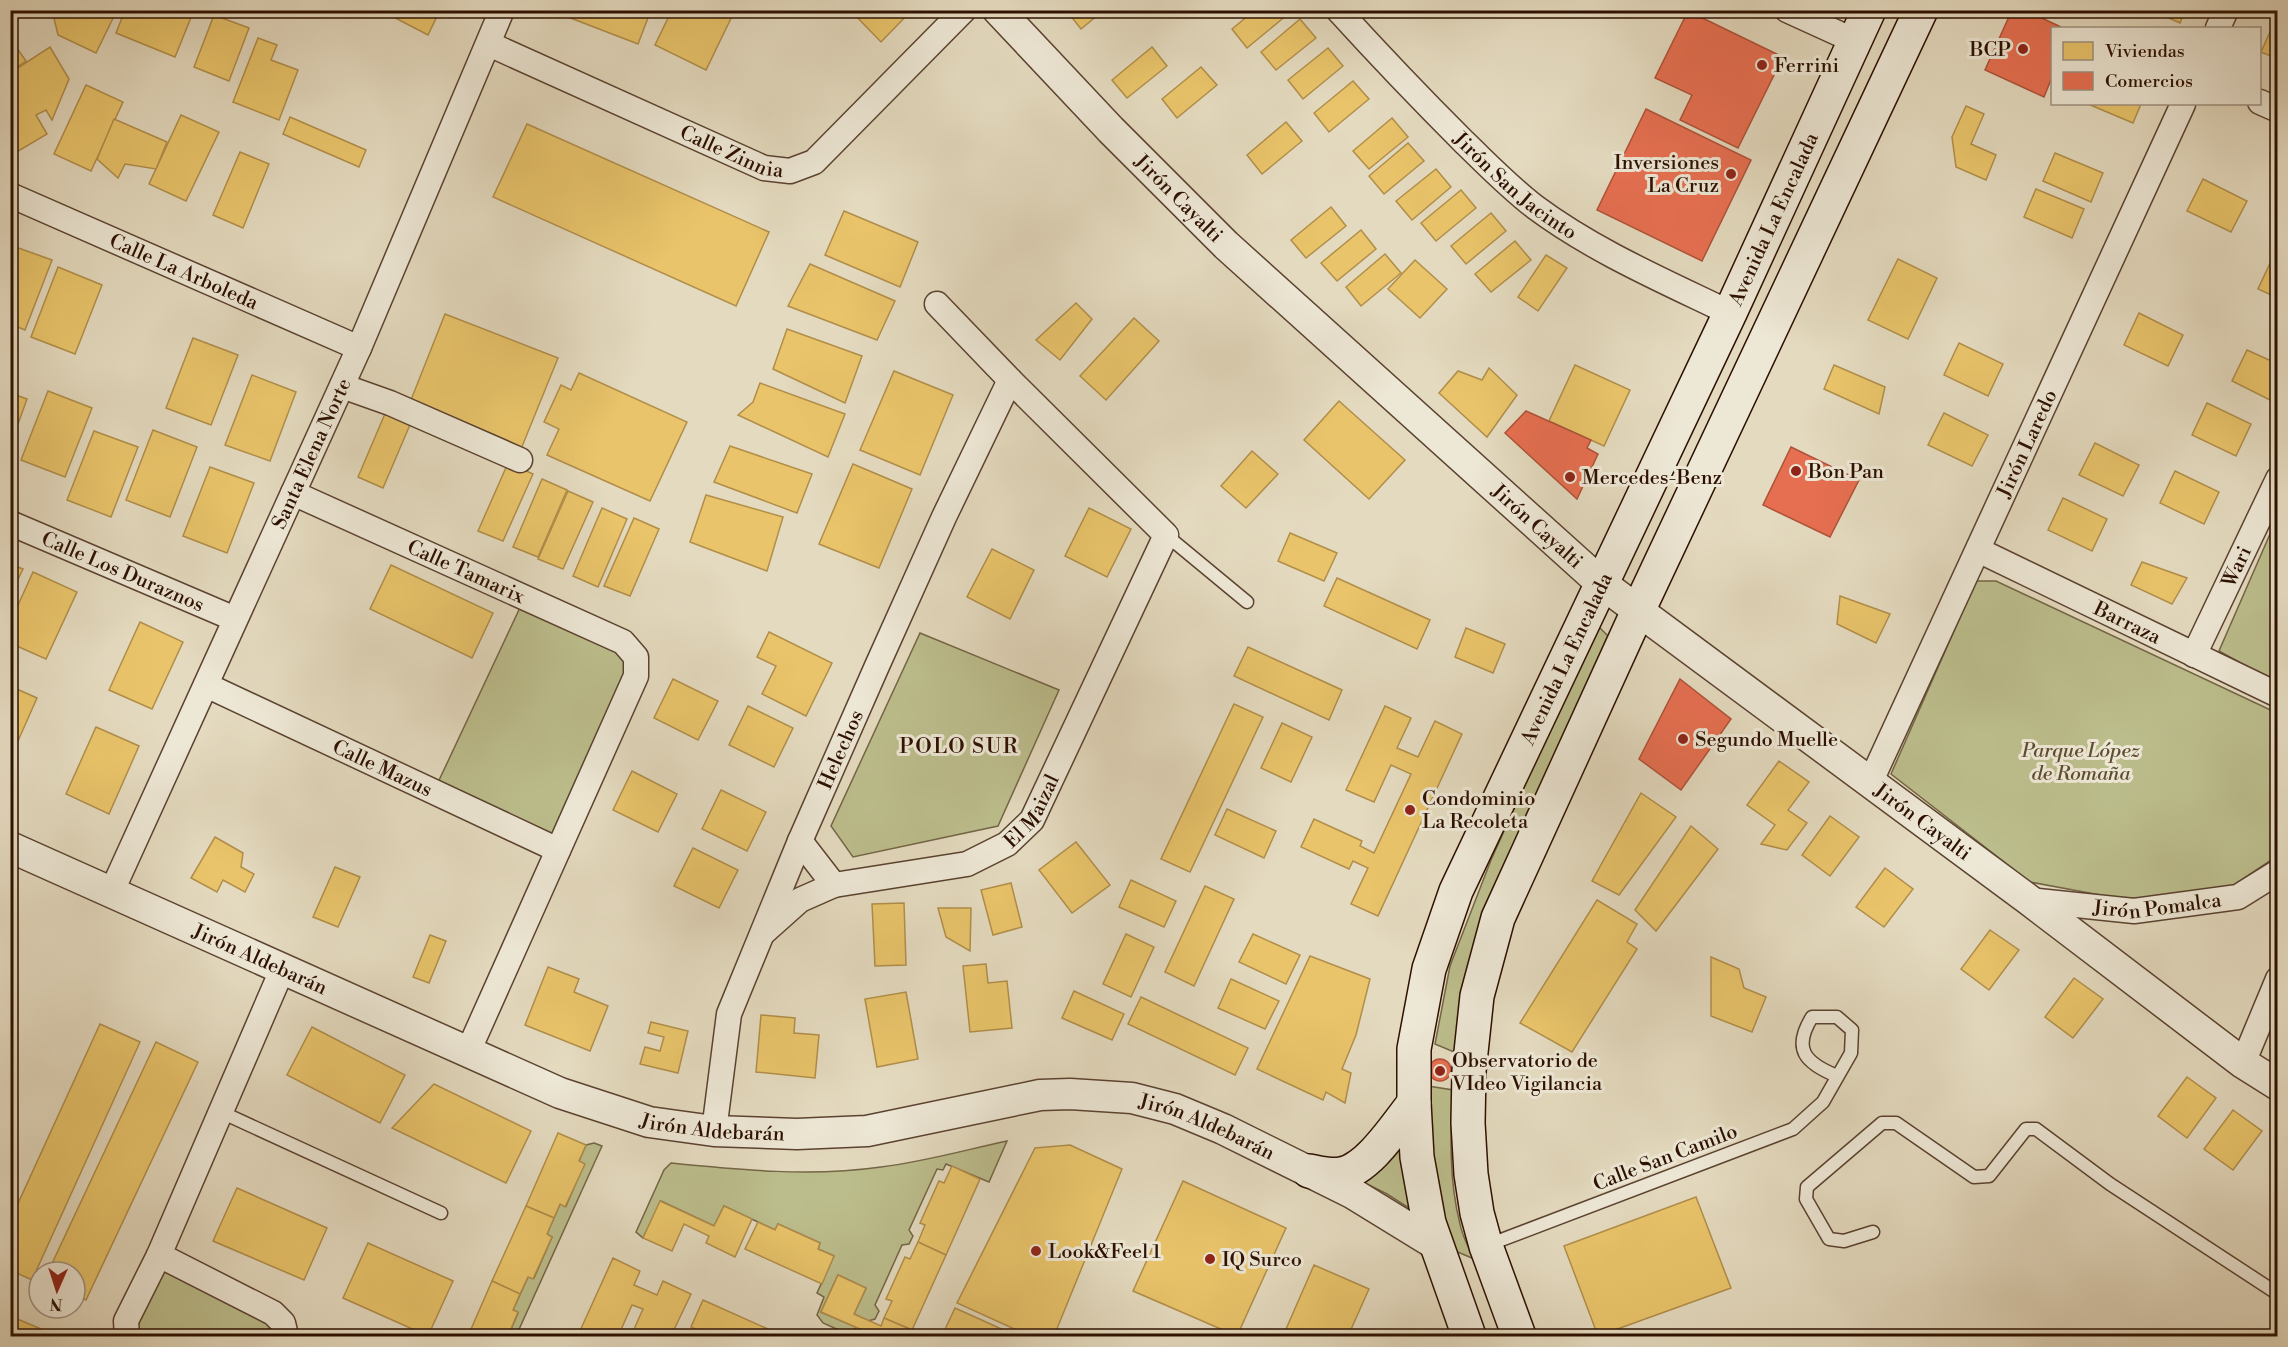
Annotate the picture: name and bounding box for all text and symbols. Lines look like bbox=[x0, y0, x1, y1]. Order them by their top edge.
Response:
legend bbox=[2051, 27, 2261, 105]
place label: BCP bbox=[1969, 38, 2011, 63]
text: Viviendas bbox=[2104, 40, 2185, 63]
marker: BCP bbox=[2016, 42, 2030, 56]
place label: Ferrini bbox=[1774, 54, 1840, 79]
marker: Ferrini bbox=[1755, 58, 1769, 72]
text: Comercios bbox=[2105, 70, 2193, 93]
street label: Calle Zinnia bbox=[676, 121, 785, 184]
street label: Jirón San Jacinto bbox=[1446, 127, 1581, 246]
street label: Avenida La Encalada bbox=[1724, 128, 1825, 311]
street label: Jirón Cayalti bbox=[1128, 149, 1228, 249]
place label: Inversiones La Cruz bbox=[1614, 151, 1719, 199]
marker: Inversiones La Cruz bbox=[1724, 167, 1738, 181]
street label: Calle La Arboleda bbox=[105, 229, 262, 317]
street label: Santa Elena Norte bbox=[267, 374, 358, 534]
street label: Jirón Laredo bbox=[1992, 386, 2064, 503]
place label: Bon Pan bbox=[1807, 460, 1884, 485]
marker: Bon Pan bbox=[1789, 464, 1803, 478]
place label: Mercedes-Benz bbox=[1582, 466, 1722, 491]
marker: Mercedes-Benz bbox=[1563, 470, 1577, 484]
street label: Jirón Cayalti bbox=[1485, 479, 1588, 575]
street label: Calle Los Duraznos bbox=[37, 527, 208, 618]
street label: Calle Tamarix bbox=[403, 535, 529, 610]
street label: Wari bbox=[2217, 542, 2258, 593]
street label: Avenida La Encalada bbox=[1516, 568, 1619, 750]
street label: Barraza bbox=[2088, 596, 2165, 651]
street label: Helechos bbox=[813, 707, 870, 794]
place label: Segundo Muelle bbox=[1695, 728, 1838, 753]
marker: Segundo Muelle bbox=[1676, 732, 1690, 746]
district label: POLO SUR bbox=[899, 734, 1019, 760]
street label: Calle Mazus bbox=[328, 735, 436, 803]
park label: Parque López de Romaña bbox=[2021, 739, 2141, 787]
street label: El Maizal bbox=[999, 771, 1066, 854]
street label: Jirón Cayalti bbox=[1868, 778, 1976, 867]
place label: Condominio La Recoleta bbox=[1422, 787, 1535, 835]
marker: Condominio La Recoleta bbox=[1403, 803, 1417, 817]
street label: Jirón Pomalca bbox=[2091, 888, 2224, 926]
street label: Jirón Aldebarán bbox=[187, 919, 331, 1001]
place label: Observatorio de VIdeo Vigilancia bbox=[1451, 1049, 1603, 1097]
marker: Observatorio de VIdeo Vigilancia bbox=[1433, 1064, 1447, 1078]
street label: Jirón Aldebarán bbox=[1135, 1089, 1278, 1167]
street label: Jirón Aldebarán bbox=[636, 1109, 785, 1148]
street label: Calle San Camilo bbox=[1590, 1119, 1741, 1197]
place label: Look&Feel 1 bbox=[1048, 1240, 1161, 1265]
marker: Look&Feel 1 bbox=[1029, 1244, 1043, 1258]
place label: IQ Surco bbox=[1222, 1248, 1302, 1273]
marker: IQ Surco bbox=[1203, 1252, 1217, 1266]
north arrow bbox=[27, 1260, 87, 1320]
text: N bbox=[49, 1294, 63, 1314]

